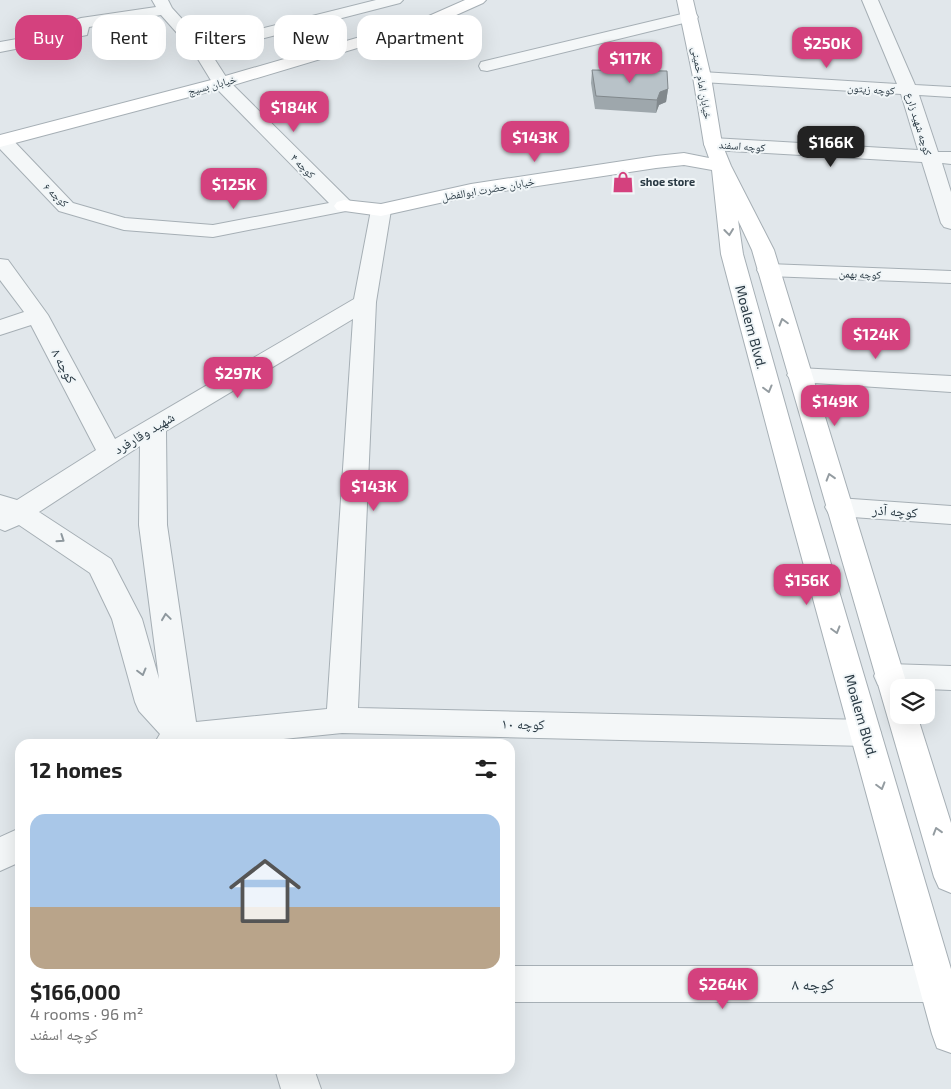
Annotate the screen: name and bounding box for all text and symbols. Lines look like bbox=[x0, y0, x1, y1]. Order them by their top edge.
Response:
chip: Buy bbox=[15, 15, 82, 60]
chip: Rent bbox=[92, 15, 166, 60]
chip: Filters bbox=[176, 15, 264, 60]
chip: New bbox=[274, 15, 347, 60]
chip: Apartment bbox=[357, 15, 482, 60]
pin: $250K bbox=[792, 27, 862, 69]
text: $250K bbox=[803, 33, 851, 52]
pin: $117K bbox=[595, 42, 665, 84]
street label: خیابان امام خمینی bbox=[689, 46, 715, 120]
text: $117K bbox=[609, 48, 651, 67]
street label: خیابان بسیج bbox=[186, 72, 238, 98]
street label: کوچه زیتون bbox=[847, 80, 896, 98]
pin: $184K bbox=[259, 90, 329, 133]
street label: کوچه شهید زارع bbox=[903, 91, 935, 158]
text: $184K bbox=[271, 97, 317, 116]
pin: $143K bbox=[500, 120, 570, 163]
pin: $166K bbox=[796, 126, 866, 168]
text: $143K bbox=[512, 127, 558, 146]
text: $166K bbox=[808, 132, 854, 151]
street label: کوچه اسفند bbox=[718, 137, 766, 154]
street label: کوچه ۴ bbox=[288, 151, 319, 181]
pin: $125K bbox=[199, 168, 269, 210]
shop icon: shoe store bbox=[610, 169, 636, 195]
text: $125K bbox=[212, 174, 256, 193]
street label: خیابان حضرت ابوالفضل bbox=[440, 174, 536, 204]
place label: shoe store bbox=[640, 175, 695, 188]
street label: کوچه ۶ bbox=[41, 180, 72, 210]
one-way arrow bbox=[723, 228, 734, 236]
street label: کوچه بهمن bbox=[839, 266, 882, 282]
street label: Moalem Blvd. bbox=[732, 283, 771, 371]
one-way arrow bbox=[779, 318, 789, 326]
pin: $124K bbox=[841, 318, 911, 360]
text: $124K bbox=[853, 324, 899, 343]
street label: کوچه ۸ bbox=[47, 345, 81, 387]
pin: $297K bbox=[203, 356, 273, 399]
text: $297K bbox=[215, 363, 261, 382]
pin: $149K bbox=[800, 384, 870, 427]
one-way arrow bbox=[763, 385, 773, 393]
text: $149K bbox=[812, 391, 858, 410]
street label: شهید وقارفرد bbox=[110, 408, 178, 458]
pin: $143K bbox=[339, 470, 409, 512]
one-way arrow bbox=[825, 474, 835, 482]
text: $143K bbox=[351, 476, 397, 495]
street label: کوچه آذر bbox=[871, 500, 918, 522]
one-way arrow bbox=[55, 533, 64, 542]
pin: $156K bbox=[772, 564, 842, 606]
text: $156K bbox=[785, 570, 829, 589]
one-way arrow bbox=[161, 613, 172, 621]
one-way arrow bbox=[831, 625, 841, 634]
one-way arrow bbox=[136, 667, 147, 676]
street label: Moalem Blvd. bbox=[841, 672, 882, 760]
map controls bbox=[890, 679, 935, 724]
button: layers bbox=[890, 679, 935, 724]
street label: کوچه ۱۰ bbox=[501, 715, 545, 733]
icon: filters bbox=[472, 755, 500, 783]
text: 12 homes bbox=[30, 757, 122, 782]
one-way arrow bbox=[875, 782, 885, 790]
one-way arrow bbox=[932, 827, 942, 835]
icon: home bbox=[220, 846, 310, 936]
pin: $264K bbox=[688, 968, 758, 1010]
text: $264K bbox=[699, 974, 747, 993]
street label: کوچه ۸ bbox=[792, 974, 835, 994]
text: $166,000 bbox=[30, 979, 121, 1004]
text: 4 rooms · 96 m² bbox=[30, 1004, 143, 1023]
text: کوچه اسفند bbox=[30, 1024, 98, 1043]

